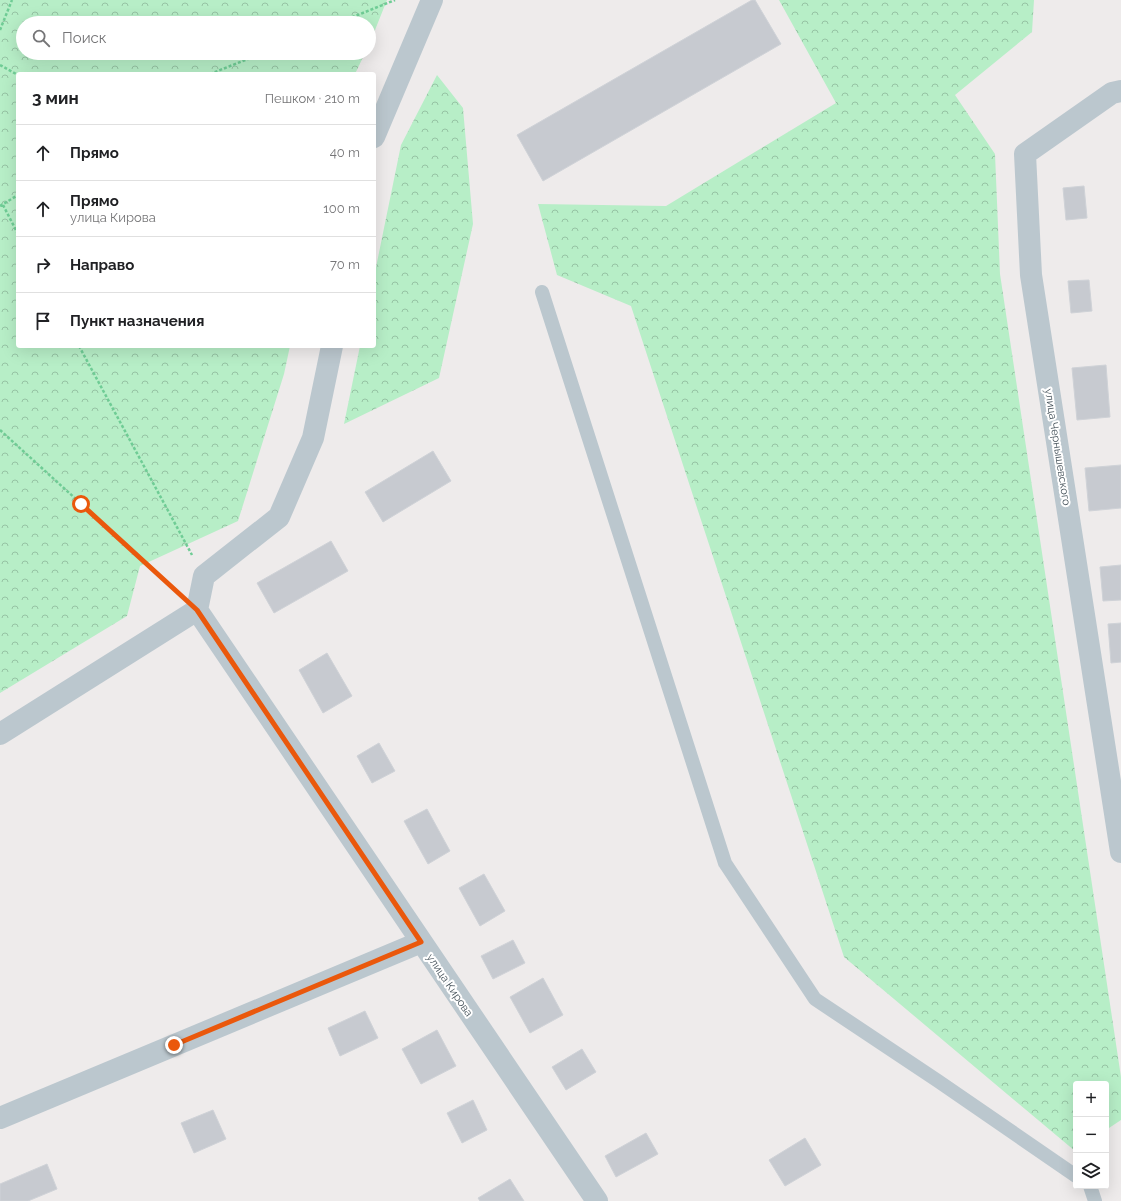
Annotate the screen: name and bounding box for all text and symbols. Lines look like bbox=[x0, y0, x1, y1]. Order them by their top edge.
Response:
search box bbox=[16, 16, 376, 60]
icon: search bbox=[30, 27, 52, 49]
text: Поиск bbox=[62, 29, 107, 47]
text: 3 мин bbox=[32, 88, 79, 108]
text: Пешком · 210 m bbox=[265, 91, 360, 106]
icon: ahead bbox=[32, 142, 54, 164]
text: Прямо bbox=[70, 144, 119, 162]
text: 40 m bbox=[330, 145, 360, 160]
text: Прямо bbox=[70, 192, 119, 210]
icon: ahead bbox=[32, 198, 54, 220]
text: 100 m bbox=[323, 201, 360, 216]
text: улица Кирова bbox=[70, 210, 156, 225]
icon: right bbox=[32, 254, 54, 276]
text: Направо bbox=[70, 256, 134, 274]
text: 70 m bbox=[330, 257, 360, 272]
icon: arrive bbox=[32, 310, 54, 332]
text: Пункт назначения bbox=[70, 312, 204, 330]
street label: улица Чернышевского bbox=[1042, 388, 1073, 507]
route start bbox=[72, 495, 90, 513]
street label: улица Кирова bbox=[424, 952, 475, 1019]
route end bbox=[165, 1036, 183, 1054]
map controls bbox=[1073, 1081, 1109, 1189]
button: + bbox=[1073, 1081, 1109, 1117]
button: − bbox=[1073, 1117, 1109, 1153]
button: layers bbox=[1073, 1153, 1109, 1189]

